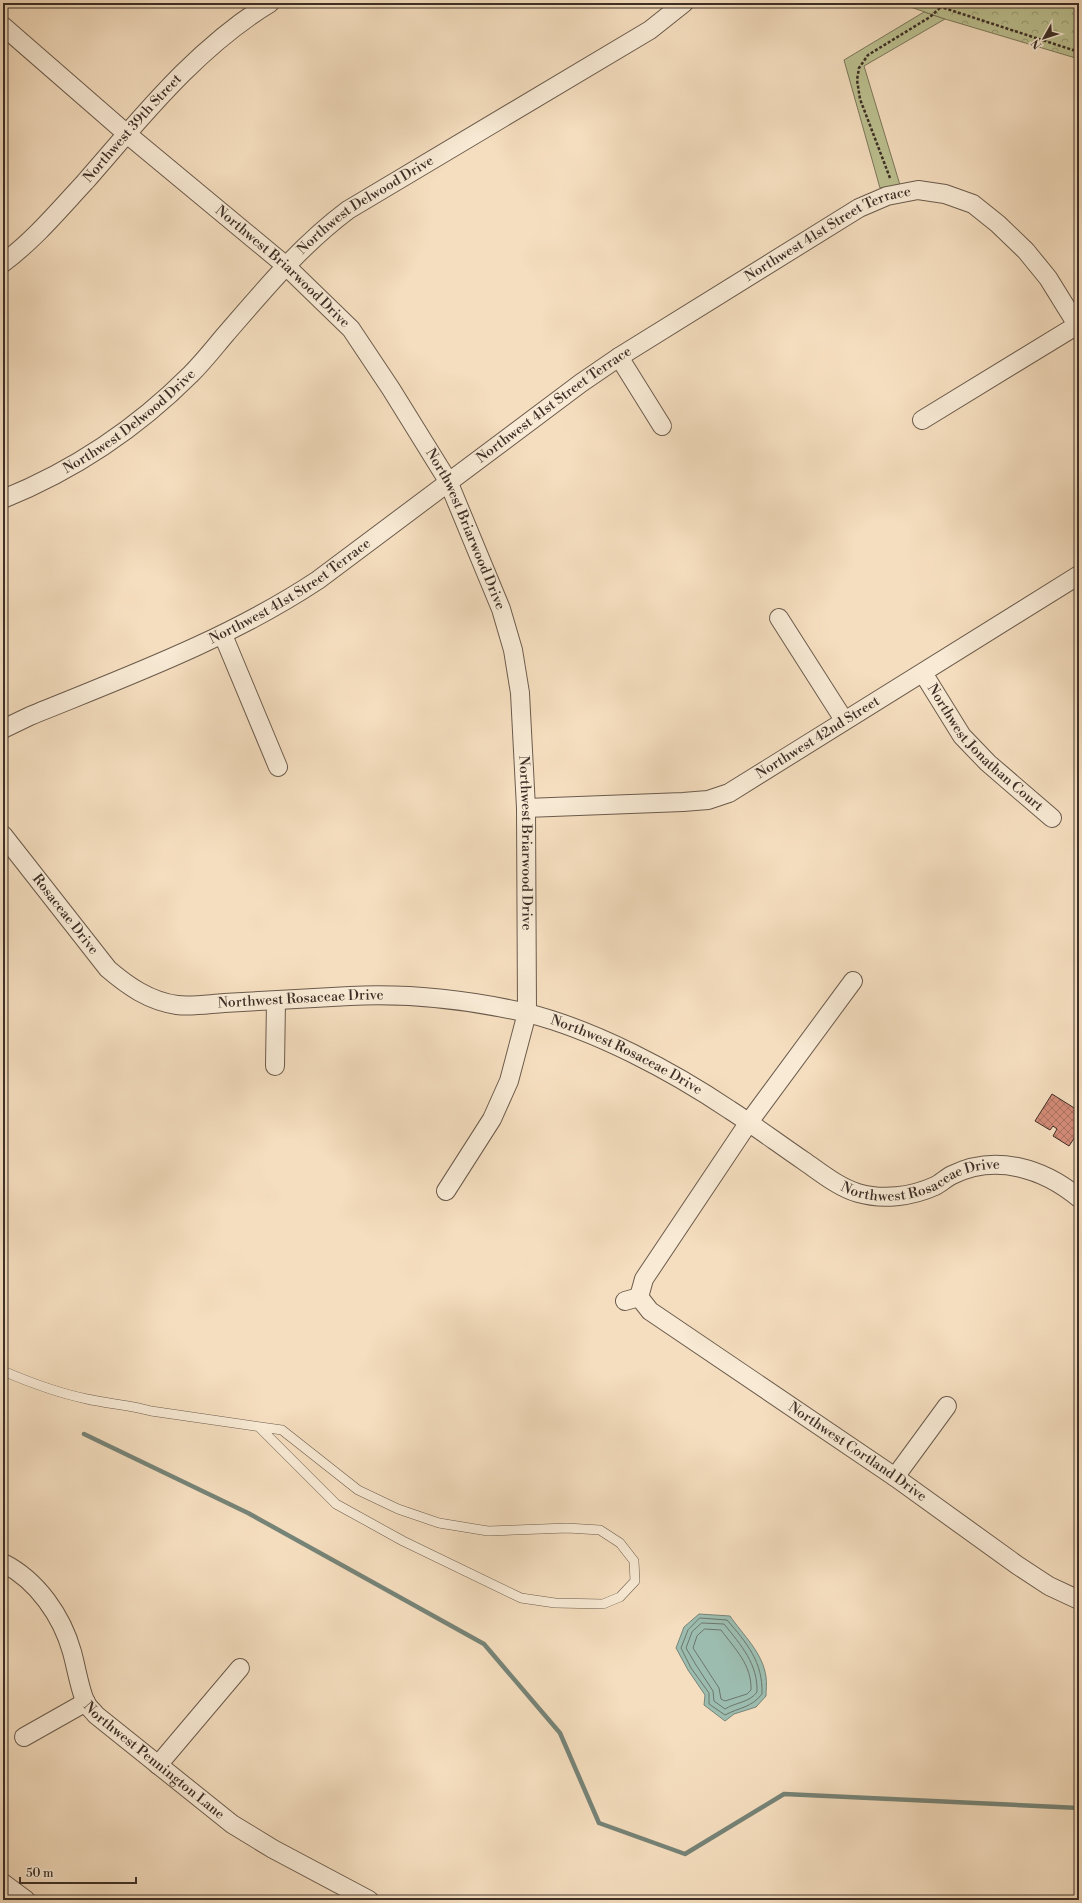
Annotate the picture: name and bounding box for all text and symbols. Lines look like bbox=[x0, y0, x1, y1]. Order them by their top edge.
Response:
north arrow bbox=[1024, 18, 1064, 58]
text: N bbox=[1029, 36, 1045, 51]
street label: Northwest 39th Street bbox=[79, 70, 186, 187]
street label: Northwest Delwood Drive bbox=[293, 152, 437, 259]
street label: Northwest 41st Street Terrace bbox=[741, 183, 912, 286]
street label: Northwest Briarwood Drive bbox=[211, 202, 354, 332]
street label: Northwest 41st Street Terrace bbox=[473, 342, 635, 467]
street label: Northwest Delwood Drive bbox=[60, 366, 199, 478]
street label: Northwest Briarwood Drive bbox=[421, 445, 509, 612]
street label: Northwest 41st Street Terrace bbox=[206, 535, 374, 648]
street label: Northwest Jonathan Court bbox=[923, 681, 1047, 815]
street label: Northwest 42nd Street bbox=[753, 692, 883, 783]
street label: Northwest Briarwood Drive bbox=[514, 755, 536, 931]
street label: Rosaceae Drive bbox=[28, 871, 102, 958]
street label: Northwest Rosaceae Drive bbox=[217, 986, 384, 1012]
street label: Northwest Rosaceae Drive bbox=[548, 1011, 706, 1099]
street label: Northwest Rosaceae Drive bbox=[838, 1156, 1000, 1206]
street label: Northwest Cortland Drive bbox=[785, 1398, 930, 1506]
street label: Northwest Pennington Lane bbox=[79, 1698, 228, 1824]
scale bar bbox=[20, 1859, 136, 1885]
text: 50 m bbox=[26, 1866, 54, 1881]

